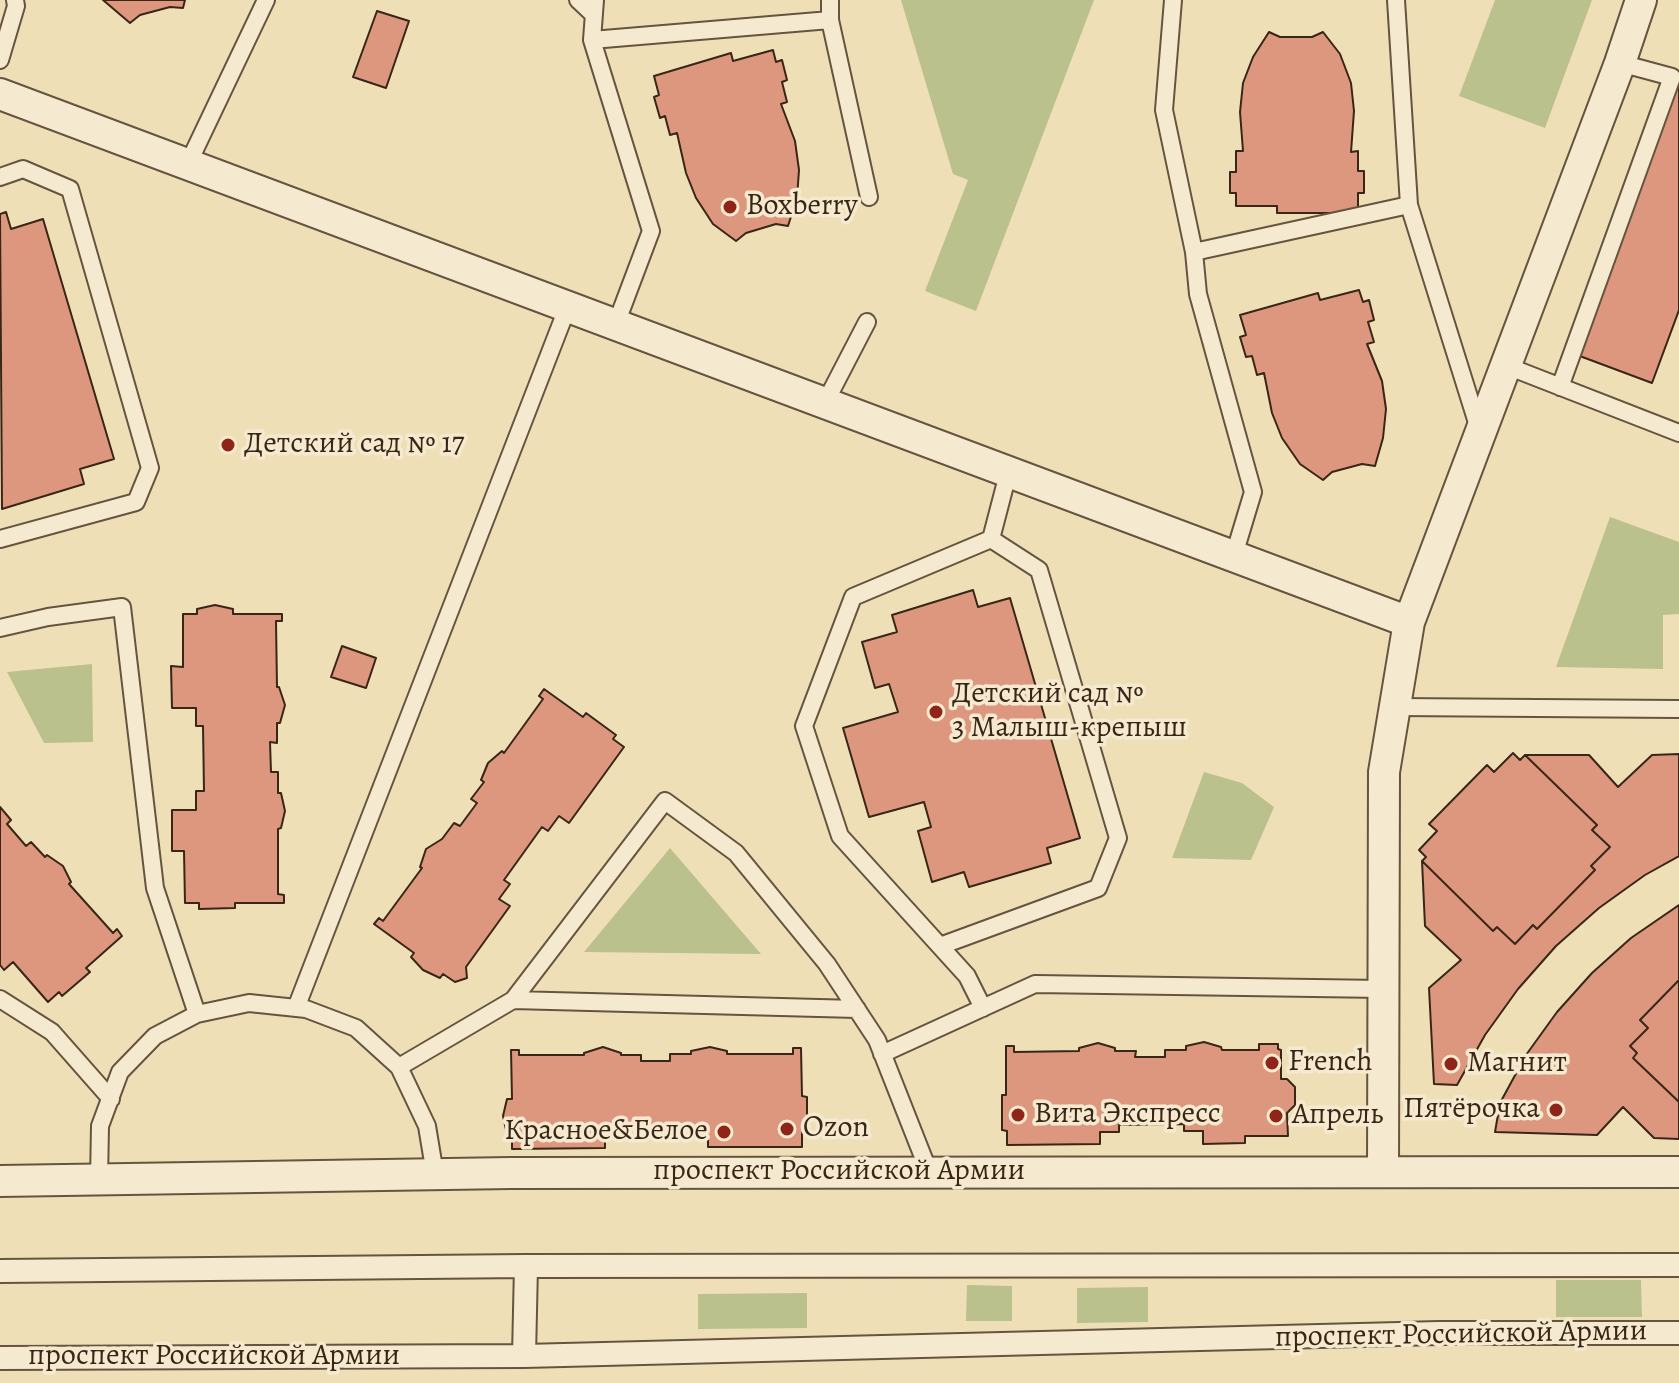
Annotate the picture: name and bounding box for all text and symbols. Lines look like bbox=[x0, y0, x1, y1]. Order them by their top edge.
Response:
place label: Boxberry bbox=[746, 189, 858, 225]
marker: Boxberry bbox=[721, 198, 739, 216]
place label: Детский сад № 17 bbox=[244, 427, 464, 463]
marker: Детский сад № 17 bbox=[219, 436, 237, 454]
place label: Детский сад № 3 Малыш-крепыш bbox=[952, 677, 1187, 748]
marker: Детский сад № 3 Малыш-крепыш bbox=[927, 703, 945, 721]
place label: French bbox=[1288, 1045, 1373, 1081]
place label: Магнит bbox=[1467, 1046, 1567, 1082]
marker: French bbox=[1263, 1054, 1281, 1072]
marker: Магнит bbox=[1442, 1055, 1460, 1073]
place label: Пятёрочка bbox=[1403, 1092, 1540, 1128]
place label: Вита Экспресс bbox=[1034, 1097, 1221, 1133]
place label: Апрель bbox=[1292, 1098, 1383, 1134]
marker: Пятёрочка bbox=[1547, 1101, 1565, 1119]
marker: Вита Экспресс bbox=[1009, 1106, 1027, 1124]
marker: Апрель bbox=[1267, 1107, 1285, 1125]
place label: Ozon bbox=[803, 1111, 869, 1147]
place label: Красное&Белое bbox=[504, 1114, 708, 1150]
marker: Ozon bbox=[778, 1120, 796, 1138]
marker: Красное&Белое bbox=[715, 1123, 733, 1141]
street label: проспект Российской Армии bbox=[653, 1154, 1025, 1190]
street label: проспект Российской Армии bbox=[1275, 1314, 1647, 1356]
street label: проспект Российской Армии bbox=[28, 1339, 400, 1375]

